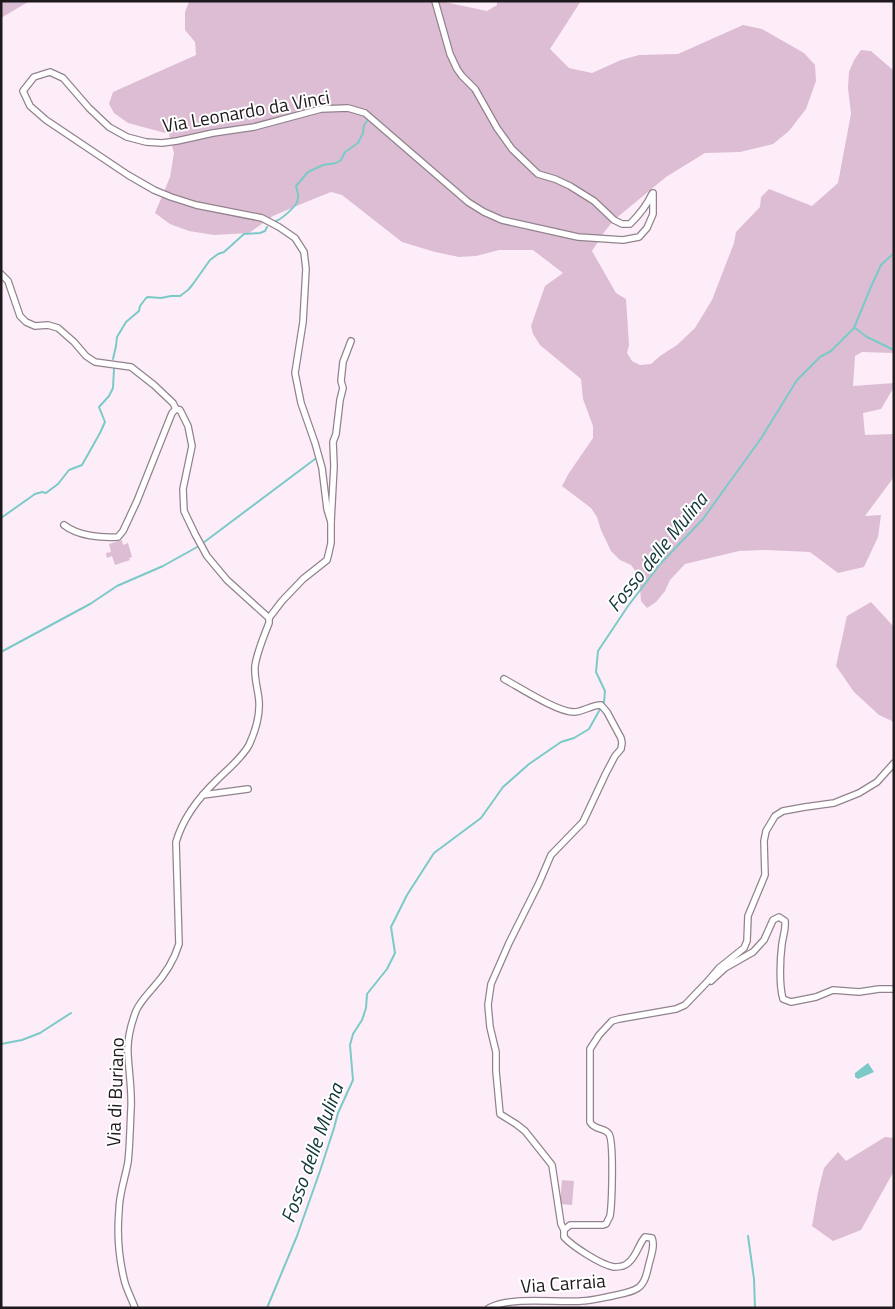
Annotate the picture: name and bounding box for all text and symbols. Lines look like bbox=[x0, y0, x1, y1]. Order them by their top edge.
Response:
street label: Via Leonardo da Vinci bbox=[160, 82, 332, 140]
water label: Fosso delle Mulina bbox=[599, 484, 715, 618]
street label: Via di Buriano bbox=[98, 1037, 131, 1147]
water label: Fosso delle Mulina bbox=[272, 1078, 351, 1227]
street label: Via Carraia bbox=[519, 1265, 607, 1300]

